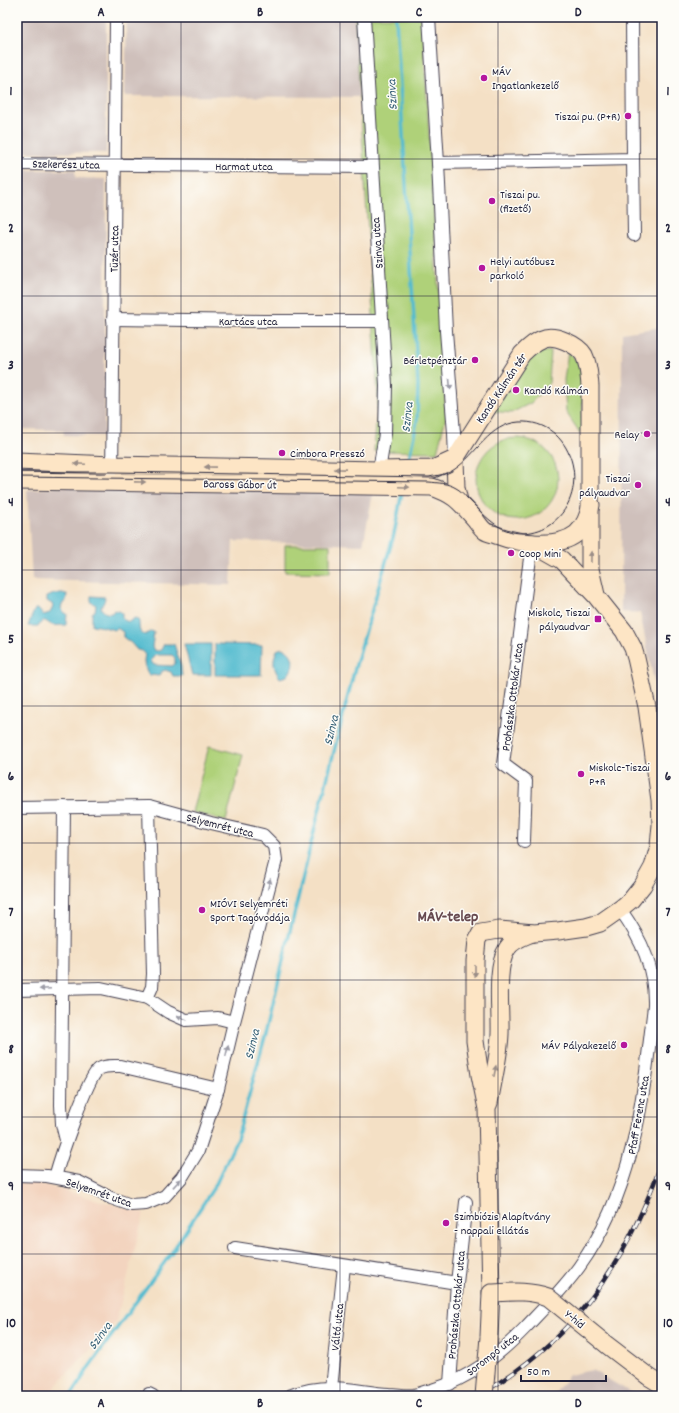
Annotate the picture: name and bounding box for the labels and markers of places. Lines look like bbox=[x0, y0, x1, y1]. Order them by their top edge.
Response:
place label: MÁV Ingatlankezelő bbox=[492, 64, 560, 95]
marker: MÁV Ingatlankezelő bbox=[479, 73, 489, 83]
place label: Tiszai pu. (P+R) bbox=[555, 109, 620, 126]
marker: Tiszai pu. (P+R) bbox=[623, 111, 633, 121]
place label: Tiszai pu. (fizető) bbox=[500, 187, 540, 218]
marker: Tiszai pu. (fizető) bbox=[487, 196, 497, 206]
place label: Helyi autóbusz parkoló bbox=[490, 254, 555, 285]
marker: Helyi autóbusz parkoló bbox=[477, 263, 487, 273]
place label: Bérletpénztár bbox=[403, 353, 468, 370]
marker: Bérletpénztár bbox=[470, 355, 480, 365]
place label: Kandó Kálmán bbox=[524, 383, 589, 400]
marker: Kandó Kálmán bbox=[511, 385, 521, 395]
place label: Relay bbox=[615, 427, 640, 444]
marker: Relay bbox=[642, 429, 652, 439]
place label: Cimbora Presszó bbox=[290, 446, 365, 463]
marker: Cimbora Presszó bbox=[277, 448, 287, 458]
place label: Tiszai pályaudvar bbox=[579, 471, 631, 502]
marker: Tiszai pályaudvar bbox=[633, 480, 643, 490]
place label: Coop Mini bbox=[519, 546, 561, 563]
marker: Coop Mini bbox=[506, 548, 516, 558]
place label: Miskolc, Tiszai pályaudvar bbox=[528, 605, 591, 636]
marker: Miskolc, Tiszai pályaudvar bbox=[593, 614, 603, 624]
place label: Miskolc-Tiszai P+R bbox=[589, 760, 650, 791]
marker: Miskolc-Tiszai P+R bbox=[576, 769, 586, 779]
place label: MIÓVI Selyemréti Sport Tagóvodája bbox=[210, 896, 290, 927]
marker: MIÓVI Selyemréti Sport Tagóvodája bbox=[197, 905, 207, 915]
place label: MÁV Pályakezelő bbox=[541, 1038, 617, 1055]
marker: MÁV Pályakezelő bbox=[619, 1040, 629, 1050]
place label: Szimbiózis Alapítvány - nappali ellátás bbox=[454, 1209, 551, 1240]
marker: Szimbiózis Alapítvány - nappali ellátás bbox=[441, 1218, 451, 1228]

